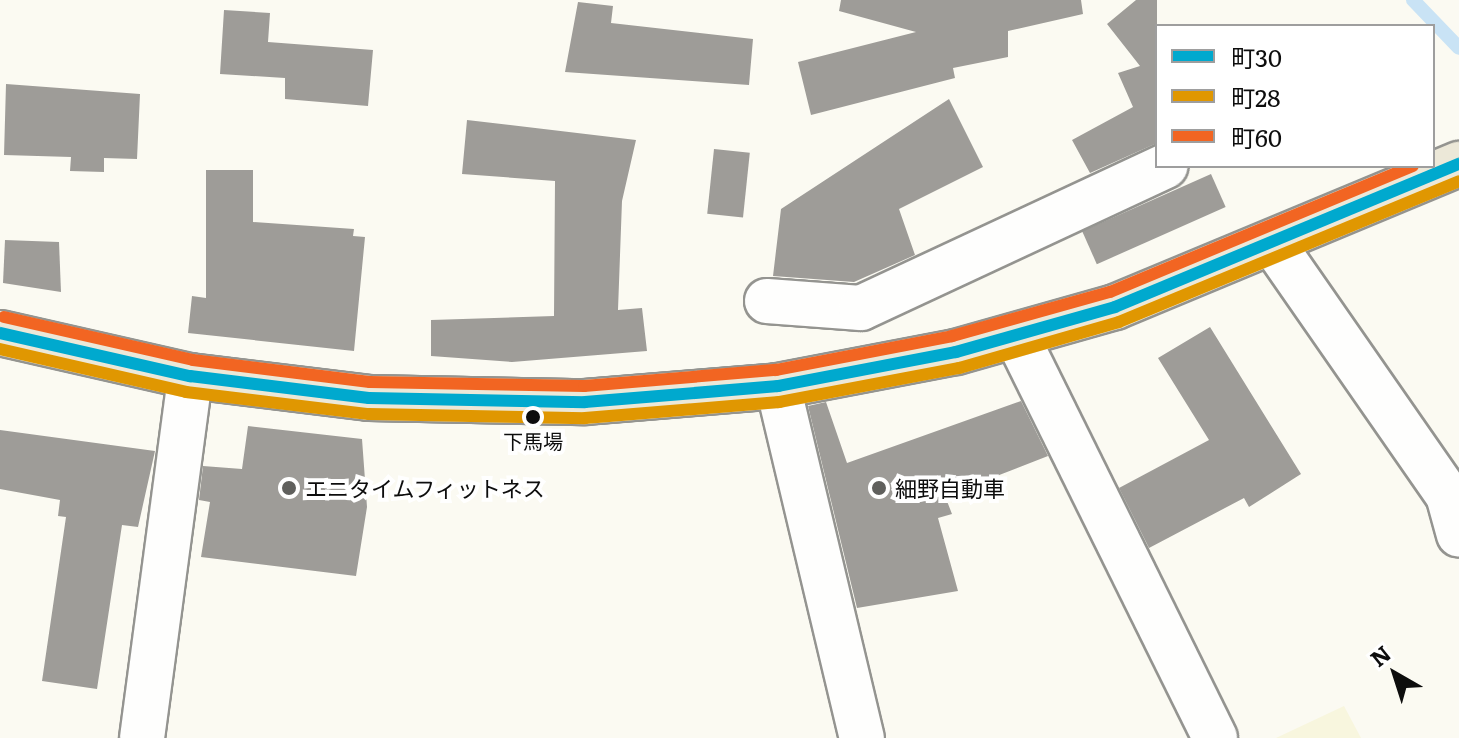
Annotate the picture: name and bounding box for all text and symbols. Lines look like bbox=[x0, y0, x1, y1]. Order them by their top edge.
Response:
legend bbox=[1155, 24, 1435, 168]
text: 町30 bbox=[1231, 39, 1282, 74]
text: 町28 bbox=[1231, 79, 1280, 114]
text: 町60 bbox=[1231, 119, 1282, 154]
marker: 下馬場 bbox=[525, 409, 541, 425]
place label: 下馬場 bbox=[503, 428, 563, 452]
place label: エニタイムフィットネス bbox=[305, 475, 547, 501]
place label: 細野自動車 bbox=[895, 475, 1005, 501]
marker: エニタイムフィットネス bbox=[280, 479, 298, 497]
marker: 細野自動車 bbox=[870, 479, 888, 497]
north arrow bbox=[1355, 634, 1435, 714]
text: N bbox=[1362, 636, 1397, 674]

